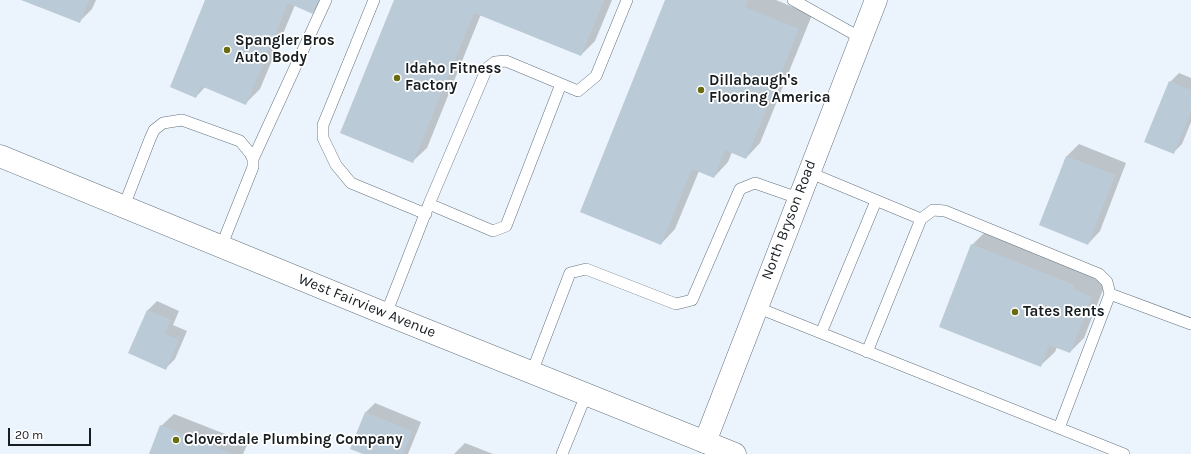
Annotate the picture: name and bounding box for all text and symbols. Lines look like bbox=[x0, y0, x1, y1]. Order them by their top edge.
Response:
place label: Spangler Bros Auto Body bbox=[235, 32, 335, 67]
marker: Spangler Bros Auto Body bbox=[222, 45, 232, 55]
place label: Idaho Fitness Factory bbox=[405, 60, 501, 95]
place label: Dillabaugh's Flooring America bbox=[709, 72, 831, 107]
marker: Idaho Fitness Factory bbox=[392, 73, 402, 83]
marker: Dillabaugh's Flooring America bbox=[696, 85, 706, 95]
street label: North Bryson Road bbox=[758, 157, 820, 283]
street label: West Fairview Avenue bbox=[296, 270, 438, 342]
place label: Tates Rents bbox=[1023, 303, 1105, 321]
marker: Tates Rents bbox=[1010, 307, 1020, 317]
scale bar bbox=[10, 420, 93, 446]
text: 20 m bbox=[15, 428, 43, 442]
place label: Cloverdale Plumbing Company bbox=[184, 431, 402, 449]
marker: Cloverdale Plumbing Company bbox=[171, 435, 181, 445]

